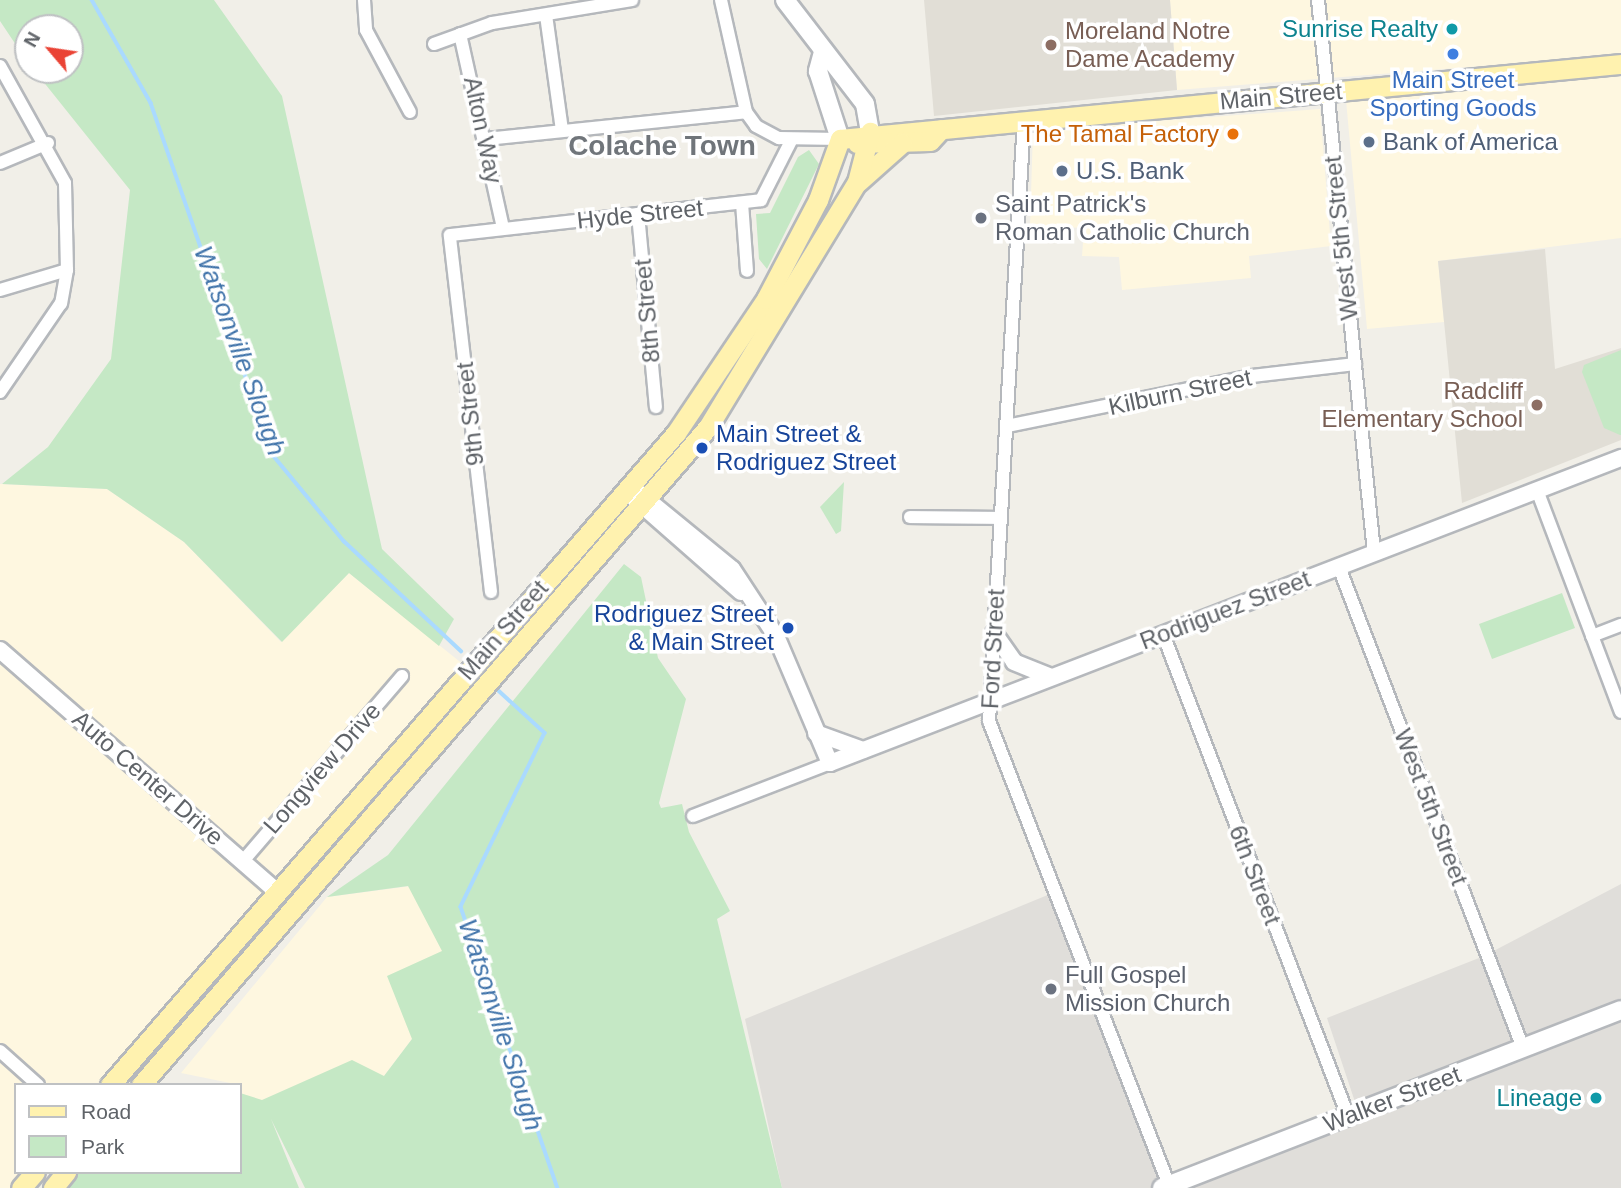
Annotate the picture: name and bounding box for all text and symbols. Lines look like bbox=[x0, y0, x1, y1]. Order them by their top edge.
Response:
north arrow bbox=[14, 14, 84, 84]
place label: Sunrise Realty bbox=[1282, 15, 1438, 43]
place label: Moreland Notre Dame Academy bbox=[1065, 17, 1236, 73]
marker: Sunrise Realty bbox=[1444, 21, 1460, 37]
text: N bbox=[19, 28, 44, 51]
marker: Moreland Notre Dame Academy bbox=[1043, 37, 1059, 53]
marker: Main Street Sporting Goods bbox=[1445, 46, 1461, 62]
place label: Main Street Sporting Goods bbox=[1370, 66, 1536, 122]
street label: Alton Way bbox=[458, 74, 508, 186]
street label: Main Street bbox=[1219, 76, 1343, 116]
place label: The Tamal Factory bbox=[1020, 120, 1219, 148]
marker: The Tamal Factory bbox=[1225, 126, 1241, 142]
place label: Bank of America bbox=[1383, 128, 1559, 156]
district label: Colache Town bbox=[568, 129, 756, 163]
marker: Bank of America bbox=[1361, 134, 1377, 150]
street label: West 5th Street bbox=[1318, 154, 1364, 322]
place label: U.S. Bank bbox=[1076, 157, 1184, 185]
marker: U.S. Bank bbox=[1054, 163, 1070, 179]
place label: Saint Patrick's Roman Catholic Church bbox=[995, 190, 1250, 246]
street label: Hyde Street bbox=[575, 193, 705, 235]
marker: Saint Patrick's Roman Catholic Church bbox=[973, 210, 989, 226]
water label: Watsonville Slough bbox=[187, 242, 291, 460]
street label: 8th Street bbox=[628, 258, 666, 364]
street label: 9th Street bbox=[450, 361, 490, 467]
street label: Kilburn Street bbox=[1106, 363, 1254, 421]
place label: Radcliff Elementary School bbox=[1322, 377, 1523, 433]
marker: Radcliff Elementary School bbox=[1529, 397, 1545, 413]
place label: Main Street & Rodriguez Street bbox=[716, 420, 896, 476]
marker: Main Street & Rodriguez Street bbox=[694, 440, 710, 456]
street label: Rodriguez Street bbox=[1136, 564, 1314, 656]
street label: Main Street bbox=[452, 574, 554, 686]
street label: Ford Street bbox=[975, 588, 1011, 710]
place label: Rodriguez Street & Main Street bbox=[594, 600, 774, 656]
marker: Rodriguez Street & Main Street bbox=[780, 620, 796, 636]
street label: Longview Drive bbox=[257, 697, 387, 839]
street label: Auto Center Drive bbox=[67, 705, 229, 851]
street label: West 5th Street bbox=[1388, 725, 1474, 889]
street label: 6th Street bbox=[1223, 821, 1287, 929]
water label: Watsonville Slough bbox=[451, 915, 549, 1135]
place label: Full Gospel Mission Church bbox=[1065, 961, 1230, 1017]
marker: Full Gospel Mission Church bbox=[1043, 981, 1059, 997]
street label: Walker Street bbox=[1319, 1060, 1465, 1138]
legend bbox=[14, 1083, 242, 1174]
place label: Lineage bbox=[1497, 1084, 1582, 1112]
marker: Lineage bbox=[1588, 1090, 1604, 1106]
text: Road bbox=[81, 1100, 131, 1123]
text: Park bbox=[81, 1135, 124, 1158]

